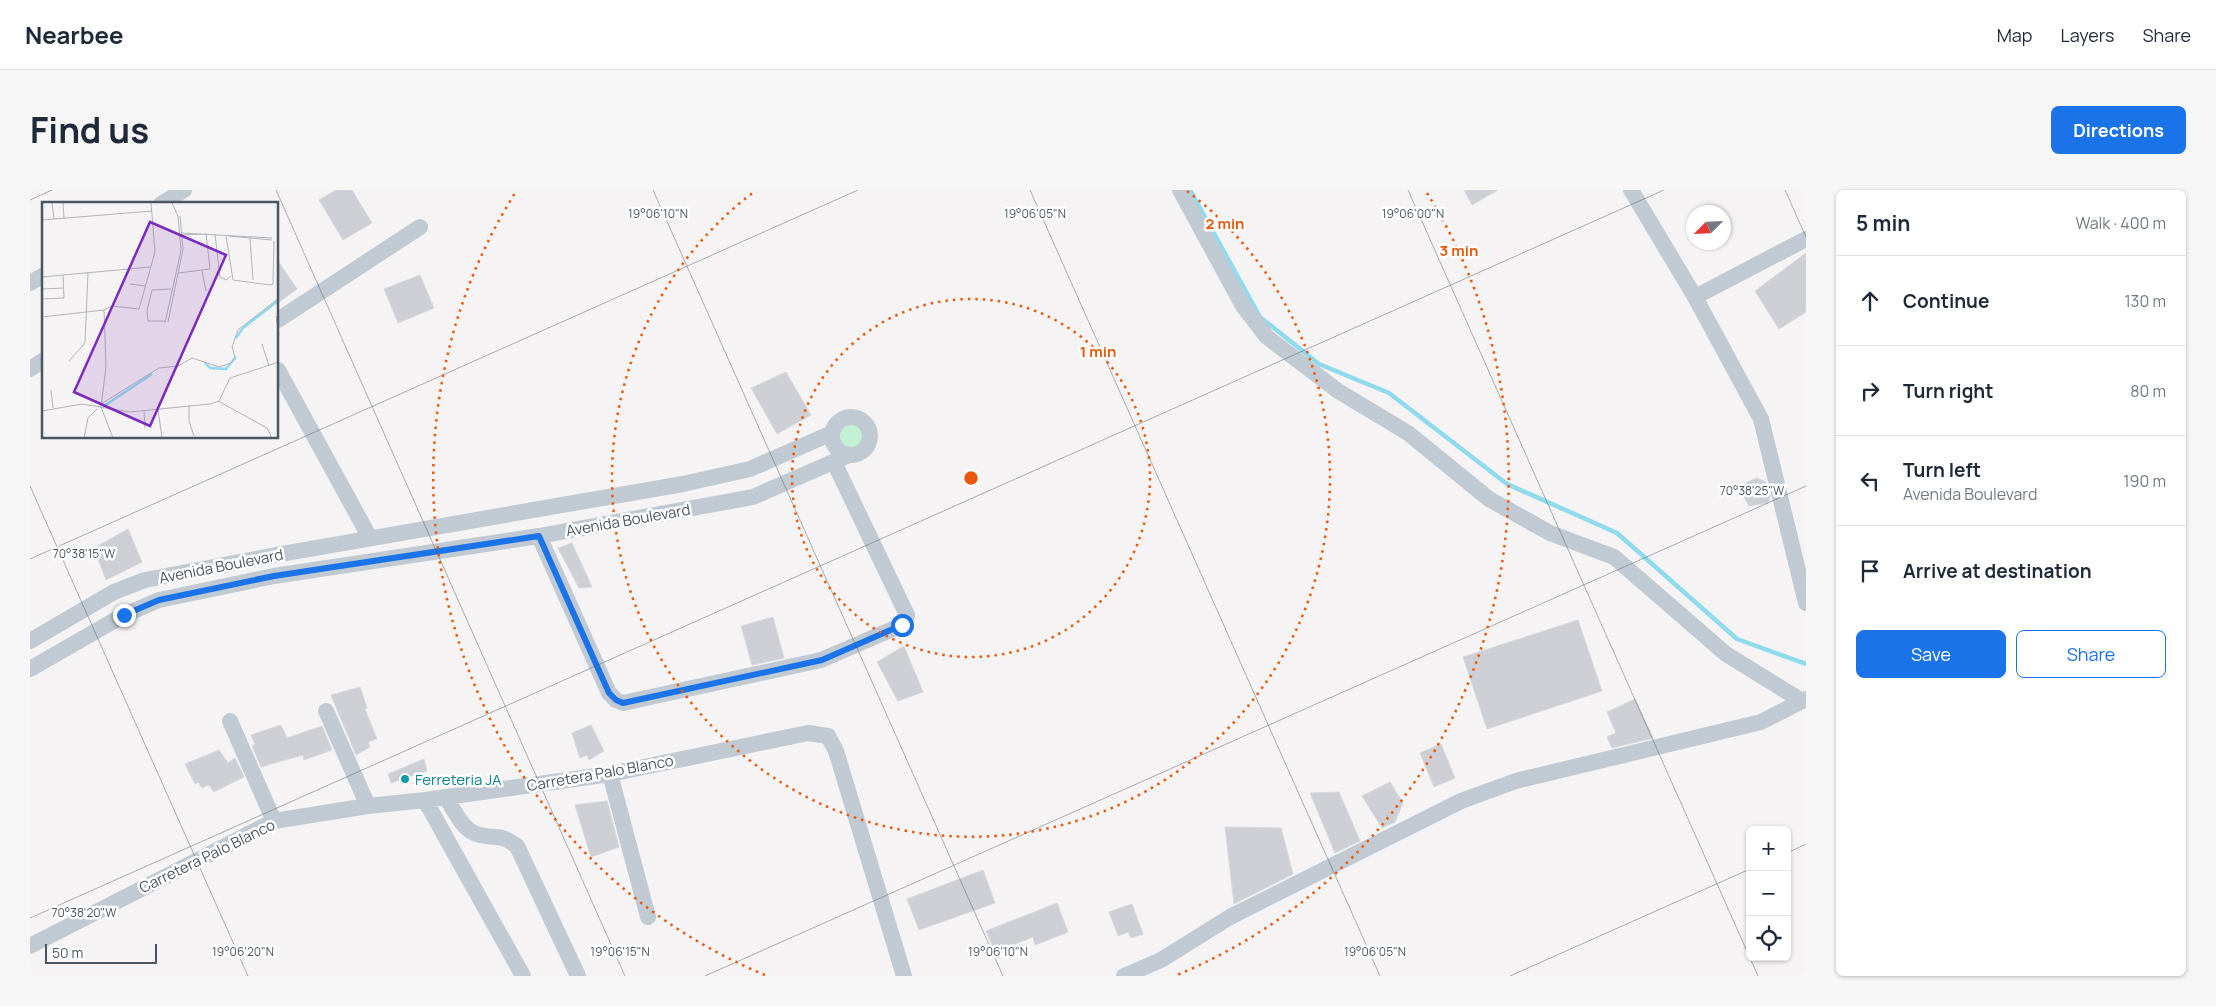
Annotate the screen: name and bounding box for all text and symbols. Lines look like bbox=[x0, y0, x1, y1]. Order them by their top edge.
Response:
text: Nearbee bbox=[25, 18, 124, 51]
text: Map bbox=[1997, 23, 2032, 47]
text: Layers bbox=[2060, 23, 2114, 47]
text: Share bbox=[2142, 23, 2191, 47]
text: Find us bbox=[30, 106, 149, 154]
button: Directions bbox=[2051, 106, 2186, 154]
inset map bbox=[42, 202, 279, 439]
text: 19°06'10"N bbox=[628, 205, 688, 222]
text: 19°06'05"N bbox=[1004, 205, 1066, 222]
text: 19°06'00"N bbox=[1382, 205, 1444, 222]
north arrow bbox=[1686, 205, 1731, 250]
text: 5 min bbox=[1856, 209, 1910, 237]
text: Walk · 400 m bbox=[2075, 212, 2166, 234]
text: 2 min bbox=[1205, 213, 1245, 234]
text: 3 min bbox=[1440, 240, 1478, 261]
icon: ahead bbox=[1856, 287, 1884, 315]
text: Continue bbox=[1903, 288, 1989, 314]
text: 130 m bbox=[2124, 290, 2166, 312]
text: 1 min bbox=[1080, 341, 1116, 362]
icon: right bbox=[1856, 377, 1884, 405]
text: Turn right bbox=[1903, 378, 1993, 404]
text: 80 m bbox=[2130, 380, 2166, 402]
text: Turn left bbox=[1903, 457, 1981, 483]
icon: left bbox=[1856, 467, 1884, 495]
centre of rings bbox=[962, 469, 980, 487]
text: 190 m bbox=[2123, 470, 2166, 492]
text: 70°38'25"W bbox=[1720, 482, 1785, 499]
text: Avenida Boulevard bbox=[1903, 483, 2037, 505]
street label: Avenida Boulevard bbox=[564, 499, 692, 541]
street label: Avenida Boulevard bbox=[157, 544, 285, 588]
text: 70°38'15"W bbox=[53, 545, 116, 562]
icon: arrive bbox=[1856, 557, 1884, 585]
text: Arrive at destination bbox=[1903, 558, 2092, 584]
route end bbox=[113, 604, 136, 627]
route start bbox=[891, 614, 914, 637]
button: Save bbox=[1856, 630, 2006, 678]
button: Share bbox=[2016, 630, 2166, 678]
street label: Carretera Palo Blanco bbox=[525, 750, 675, 796]
place label: Ferreteria JA bbox=[415, 769, 502, 790]
marker: Ferreteria JA bbox=[399, 773, 411, 785]
street label: Carretera Palo Blanco bbox=[136, 814, 279, 898]
map controls bbox=[1746, 826, 1791, 961]
button: + bbox=[1746, 826, 1791, 871]
button: − bbox=[1746, 871, 1791, 916]
text: 70°38'20"W bbox=[52, 904, 117, 921]
button: locate bbox=[1746, 916, 1791, 961]
scale bar bbox=[45, 941, 158, 964]
text: 50 m bbox=[52, 943, 83, 962]
text: 19°06'20"N bbox=[212, 943, 274, 960]
text: 19°06'15"N bbox=[590, 943, 650, 960]
text: 19°06'10"N bbox=[968, 943, 1028, 960]
text: 19°06'05"N bbox=[1344, 943, 1406, 960]

